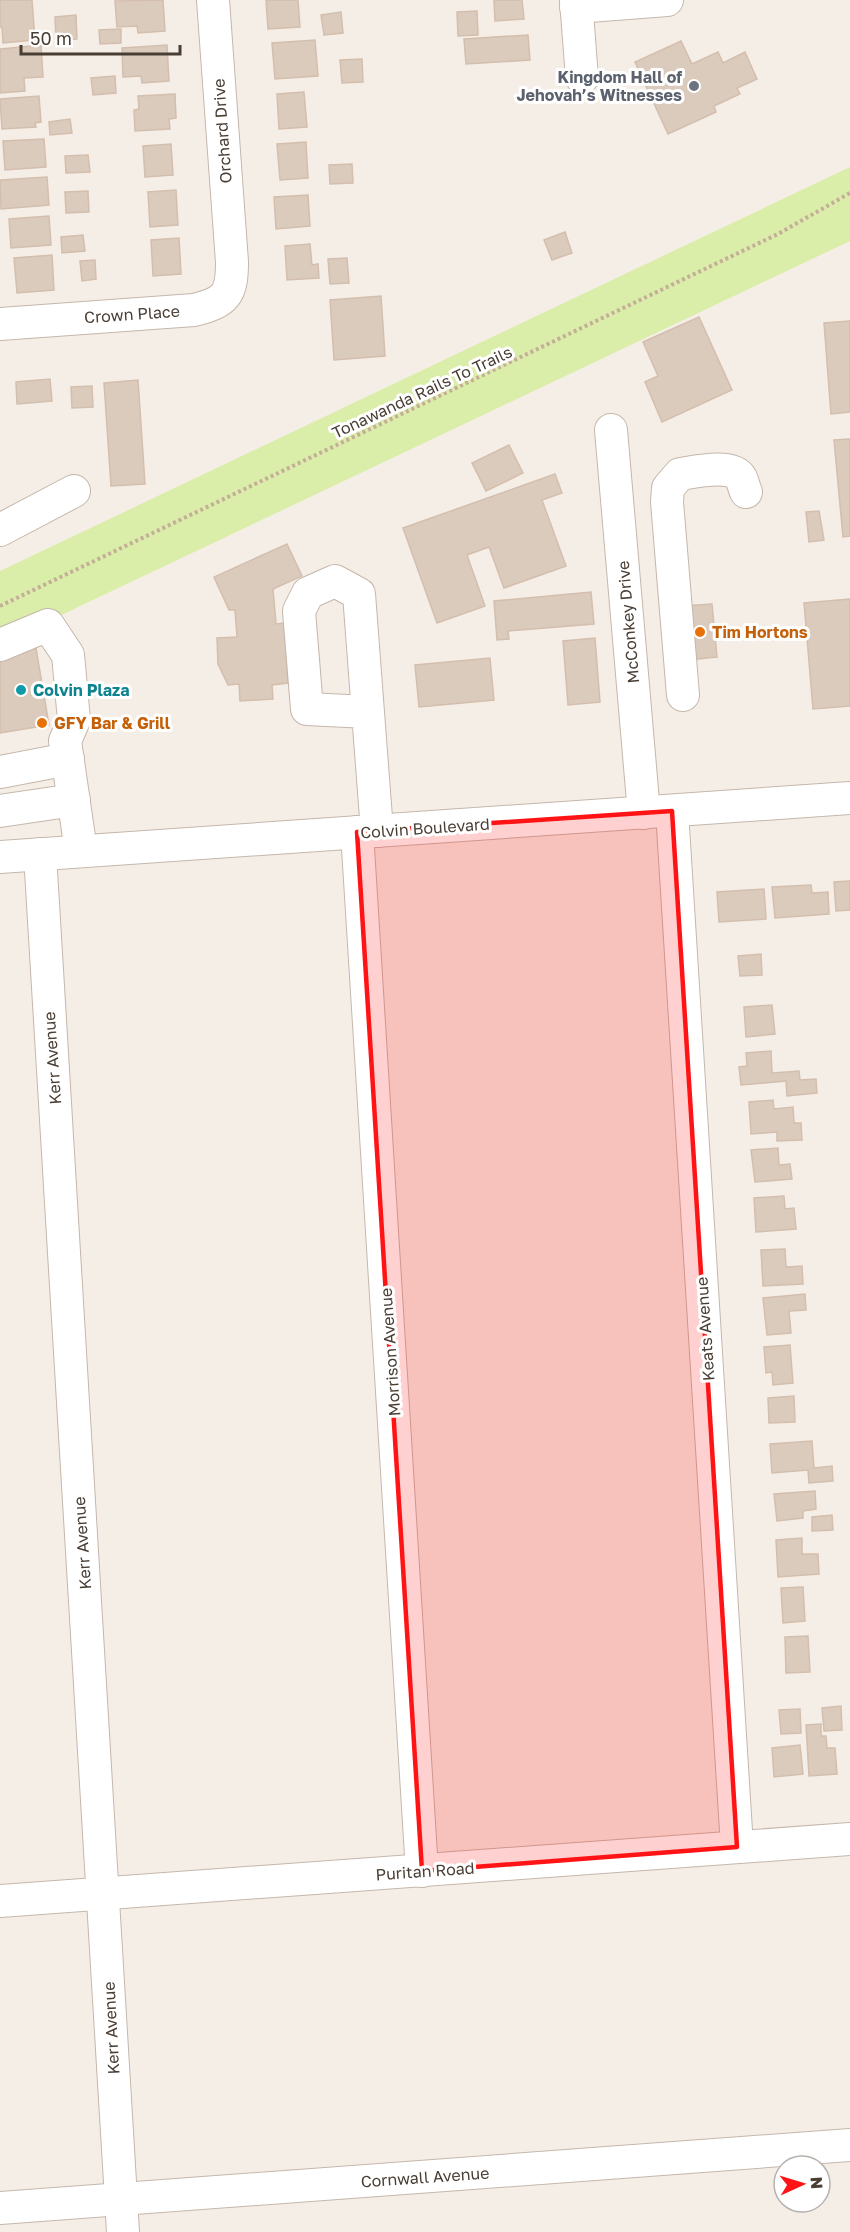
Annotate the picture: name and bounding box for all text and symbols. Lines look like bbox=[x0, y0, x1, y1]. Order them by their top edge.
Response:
scale bar bbox=[21, 18, 180, 56]
text: 50 m bbox=[30, 27, 72, 49]
place label: Kingdom Hall of Jehovah’s Witnesses bbox=[516, 67, 682, 105]
street label: Orchard Drive bbox=[208, 78, 236, 184]
marker: Kingdom Hall of Jehovah’s Witnesses bbox=[687, 79, 701, 93]
street label: Crown Place bbox=[83, 301, 181, 327]
street label: Tonawanda Rails To Trails bbox=[329, 341, 515, 443]
street label: McConkey Drive bbox=[613, 560, 643, 684]
place label: Tim Hortons bbox=[712, 622, 808, 642]
marker: Tim Hortons bbox=[693, 625, 707, 639]
place label: Colvin Plaza bbox=[33, 680, 129, 700]
marker: Colvin Plaza bbox=[14, 683, 28, 697]
place label: GFY Bar & Grill bbox=[54, 713, 171, 733]
marker: GFY Bar & Grill bbox=[35, 716, 49, 730]
street label: Colvin Boulevard bbox=[360, 813, 490, 843]
street label: Kerr Avenue bbox=[39, 1011, 65, 1105]
street label: Keats Avenue bbox=[691, 1276, 719, 1382]
street label: Morrison Avenue bbox=[376, 1287, 404, 1417]
street label: Kerr Avenue bbox=[69, 1496, 95, 1590]
street label: Puritan Road bbox=[375, 1858, 475, 1884]
street label: Kerr Avenue bbox=[99, 1981, 123, 2075]
north arrow bbox=[772, 2154, 832, 2214]
street label: Cornwall Avenue bbox=[360, 2163, 490, 2191]
text: N bbox=[807, 2176, 827, 2190]

